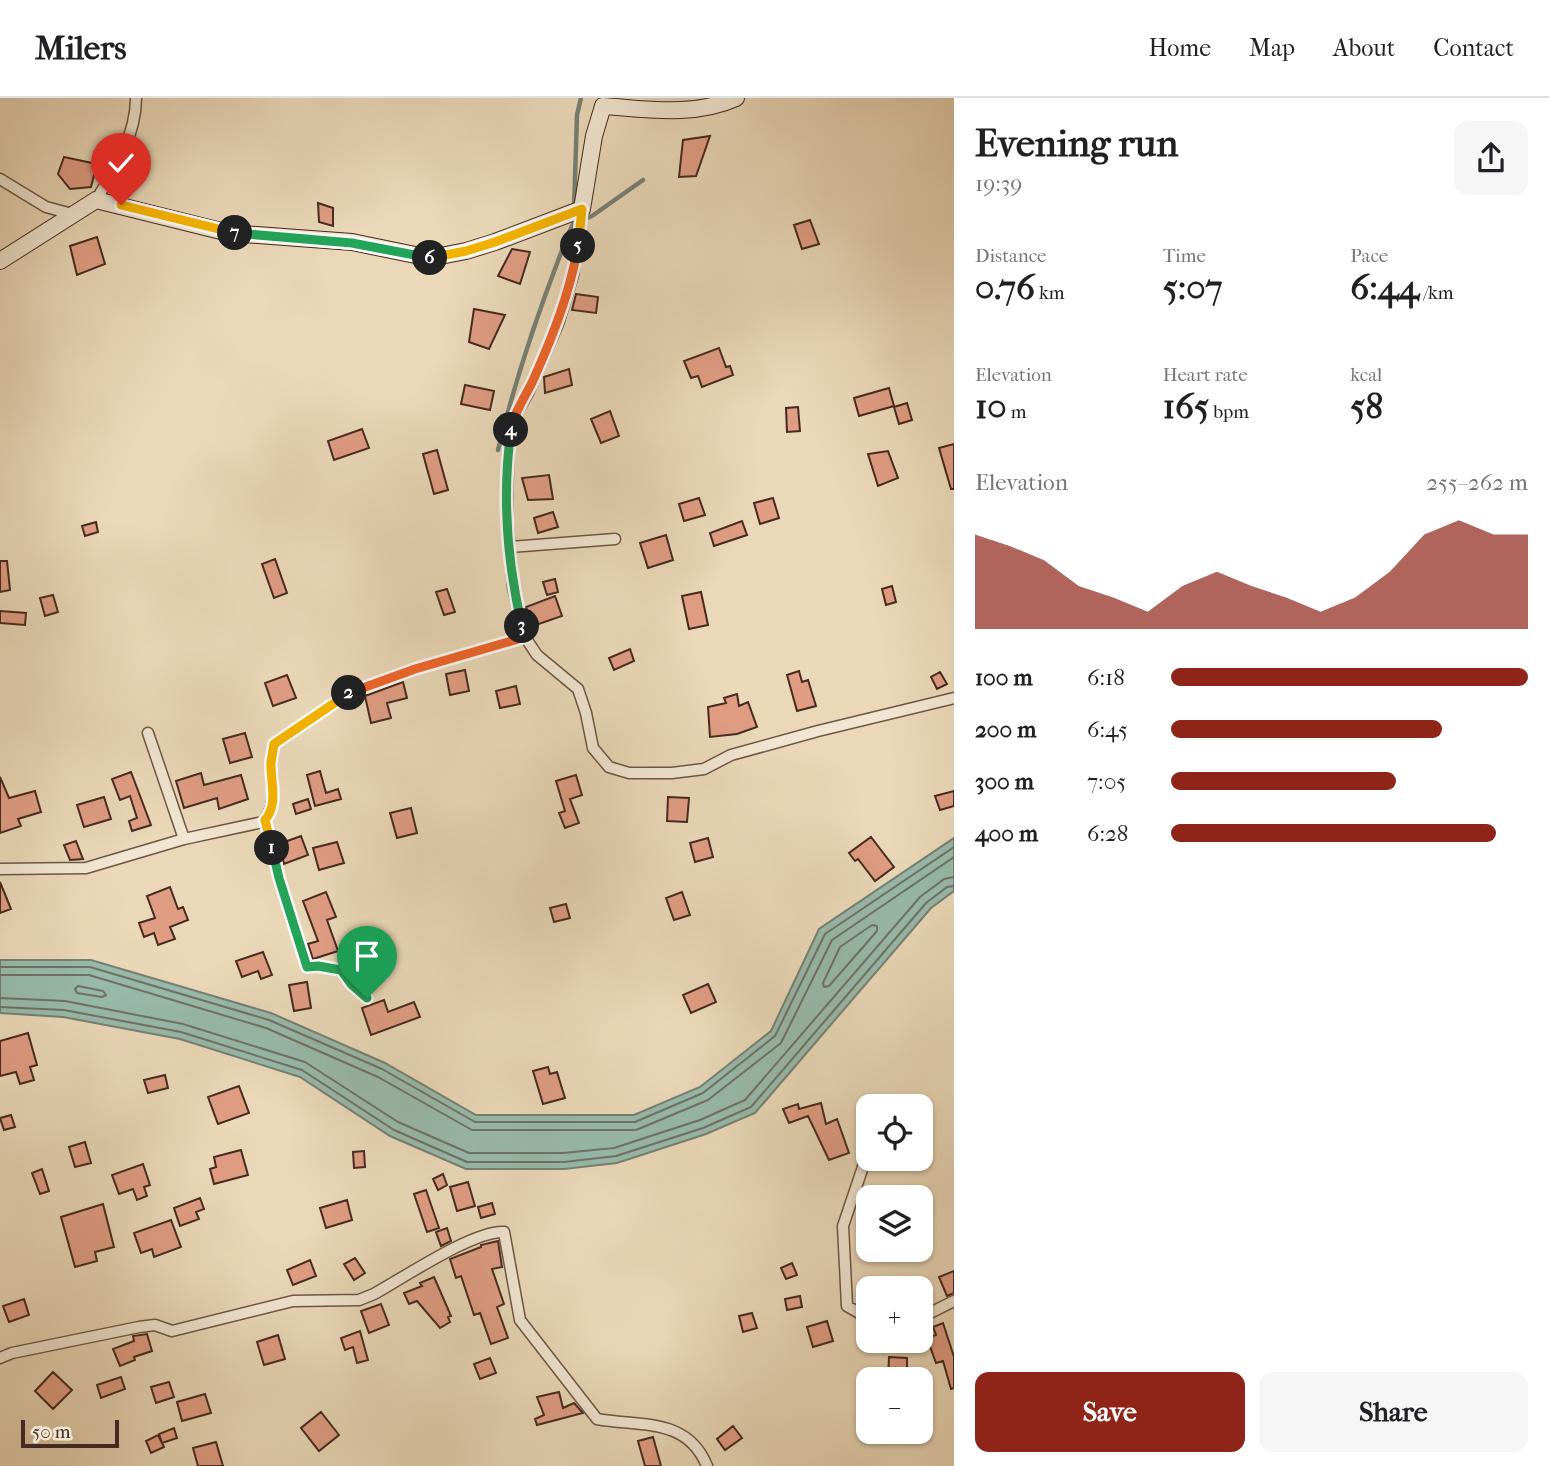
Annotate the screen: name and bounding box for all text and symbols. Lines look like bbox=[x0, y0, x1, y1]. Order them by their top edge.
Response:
text: Milers bbox=[35, 29, 126, 68]
text: Home bbox=[1149, 34, 1211, 62]
text: Map bbox=[1249, 34, 1295, 62]
text: About bbox=[1333, 34, 1395, 62]
text: Contact bbox=[1433, 34, 1514, 62]
text: Evening run bbox=[975, 121, 1178, 166]
button: share bbox=[1454, 121, 1528, 195]
pin bbox=[91, 133, 151, 205]
icon: check bbox=[102, 144, 140, 182]
text: 19:39 bbox=[975, 170, 1022, 197]
pin: 7 bbox=[218, 216, 252, 250]
text: 7 bbox=[230, 221, 239, 243]
pin: 5 bbox=[560, 228, 596, 264]
text: 5 bbox=[573, 234, 582, 256]
pin: 6 bbox=[412, 240, 448, 276]
text: Distance bbox=[975, 245, 1046, 267]
text: Time bbox=[1163, 245, 1206, 267]
text: Pace bbox=[1350, 245, 1388, 267]
text: 6 bbox=[424, 246, 435, 268]
text: 0.76 bbox=[975, 267, 1035, 308]
text: 5:07 bbox=[1163, 267, 1222, 308]
text: 6:44 bbox=[1350, 267, 1419, 308]
text: km bbox=[1035, 282, 1065, 304]
text: /km bbox=[1419, 282, 1454, 304]
text: Elevation bbox=[975, 364, 1052, 386]
text: Heart rate bbox=[1163, 364, 1248, 386]
text: kcal bbox=[1350, 364, 1382, 386]
text: 10 bbox=[975, 386, 1007, 427]
text: 165 bbox=[1163, 386, 1209, 427]
text: 58 bbox=[1350, 386, 1383, 427]
text: m bbox=[1007, 401, 1026, 423]
text: bpm bbox=[1209, 401, 1249, 423]
pin: 4 bbox=[494, 412, 528, 448]
text: 4 bbox=[505, 418, 516, 440]
text: Elevation bbox=[975, 469, 1068, 496]
text: 255–262 m bbox=[1426, 469, 1528, 496]
pin: 3 bbox=[504, 608, 540, 644]
text: 3 bbox=[518, 614, 525, 636]
text: 100 m bbox=[975, 664, 1033, 691]
text: 6:18 bbox=[1087, 664, 1125, 691]
pin: 2 bbox=[332, 676, 366, 710]
text: 2 bbox=[344, 681, 353, 703]
text: 200 m bbox=[975, 716, 1036, 743]
text: 6:45 bbox=[1087, 716, 1128, 743]
text: 300 m bbox=[975, 768, 1034, 795]
text: 7:05 bbox=[1087, 768, 1126, 795]
text: 400 m bbox=[975, 820, 1038, 847]
text: 6:28 bbox=[1087, 820, 1128, 847]
pin: 1 bbox=[254, 830, 290, 866]
text: 1 bbox=[268, 836, 275, 858]
pin bbox=[337, 926, 397, 998]
icon: arrive bbox=[348, 937, 386, 975]
map controls bbox=[856, 1094, 933, 1444]
button: locate bbox=[856, 1094, 933, 1171]
button: layers bbox=[856, 1185, 933, 1262]
button: + bbox=[856, 1276, 933, 1353]
button: − bbox=[856, 1367, 933, 1444]
button: Save bbox=[975, 1372, 1245, 1452]
button: Share bbox=[1259, 1372, 1528, 1452]
scale bar bbox=[21, 1417, 119, 1449]
text: 50 m bbox=[32, 1421, 71, 1443]

